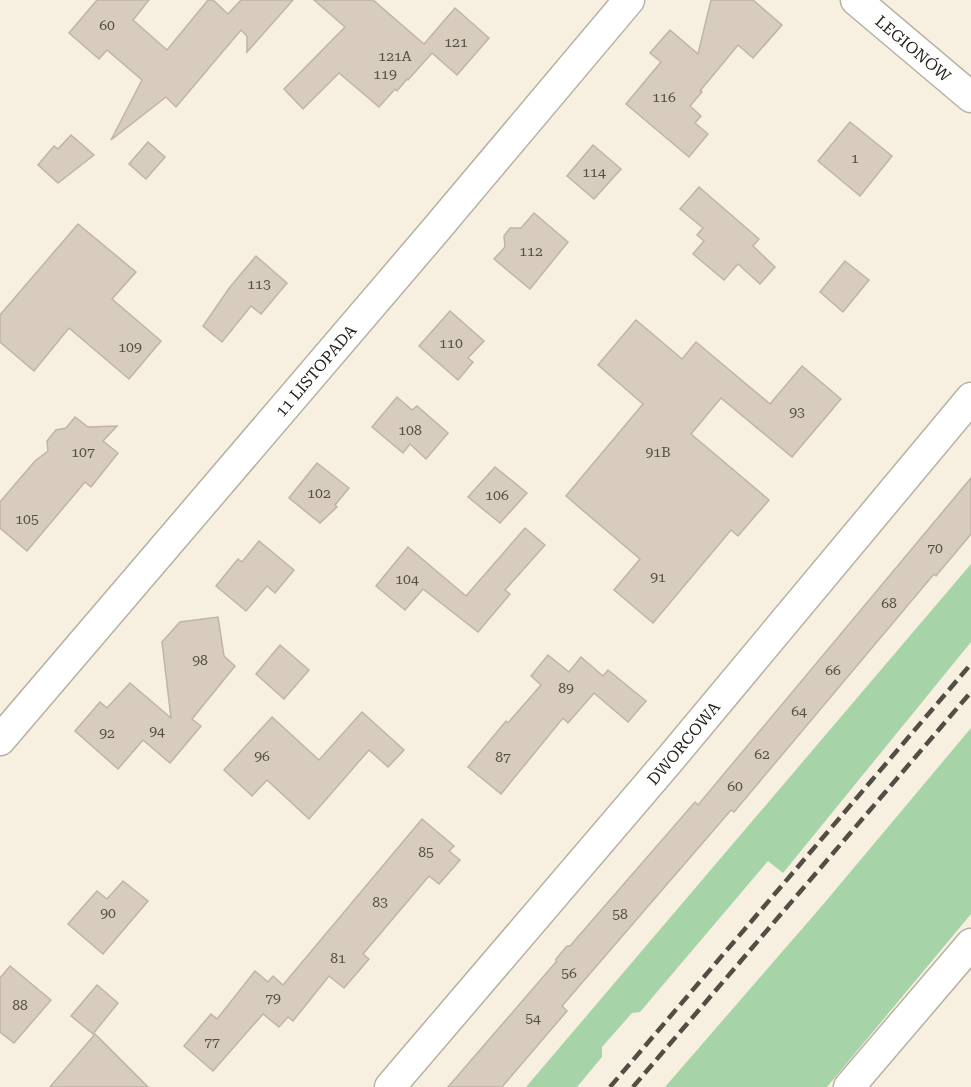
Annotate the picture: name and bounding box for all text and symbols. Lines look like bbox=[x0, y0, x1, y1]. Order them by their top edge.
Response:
street label: LEGIONÓW bbox=[872, 11, 955, 86]
house number: 60 bbox=[99, 17, 115, 33]
house number: 121 bbox=[444, 34, 468, 50]
house number: 121A bbox=[378, 48, 412, 64]
house number: 119 bbox=[373, 66, 397, 82]
house number: 116 bbox=[652, 89, 676, 105]
house number: 1 bbox=[851, 150, 859, 166]
house number: 114 bbox=[582, 164, 606, 180]
house number: 112 bbox=[519, 243, 543, 259]
house number: 113 bbox=[247, 276, 271, 292]
street label: 11 LISTOPADA bbox=[271, 320, 361, 420]
house number: 110 bbox=[439, 335, 463, 351]
house number: 109 bbox=[118, 339, 142, 355]
house number: 93 bbox=[789, 404, 805, 420]
house number: 108 bbox=[398, 422, 422, 438]
house number: 107 bbox=[71, 444, 95, 460]
house number: 91B bbox=[645, 444, 671, 460]
house number: 102 bbox=[307, 485, 331, 501]
house number: 106 bbox=[485, 487, 509, 503]
house number: 105 bbox=[15, 511, 39, 527]
house number: 70 bbox=[927, 540, 943, 556]
house number: 91 bbox=[650, 569, 666, 585]
house number: 104 bbox=[395, 571, 419, 587]
house number: 68 bbox=[881, 595, 897, 611]
house number: 98 bbox=[192, 652, 208, 668]
house number: 66 bbox=[825, 662, 841, 678]
house number: 89 bbox=[558, 680, 574, 696]
street label: DWORCOWA bbox=[643, 697, 724, 789]
house number: 64 bbox=[791, 703, 807, 719]
house number: 94 bbox=[149, 723, 165, 739]
house number: 92 bbox=[99, 725, 115, 741]
house number: 62 bbox=[754, 746, 770, 762]
house number: 96 bbox=[254, 748, 270, 764]
house number: 87 bbox=[495, 749, 511, 765]
house number: 60 bbox=[727, 778, 743, 794]
house number: 85 bbox=[418, 844, 434, 860]
house number: 83 bbox=[372, 894, 388, 910]
house number: 90 bbox=[100, 905, 116, 921]
house number: 58 bbox=[612, 906, 628, 922]
house number: 81 bbox=[330, 950, 346, 966]
house number: 56 bbox=[561, 965, 577, 981]
house number: 79 bbox=[265, 990, 281, 1006]
house number: 88 bbox=[12, 997, 28, 1013]
house number: 54 bbox=[525, 1010, 541, 1026]
house number: 77 bbox=[204, 1034, 220, 1050]

